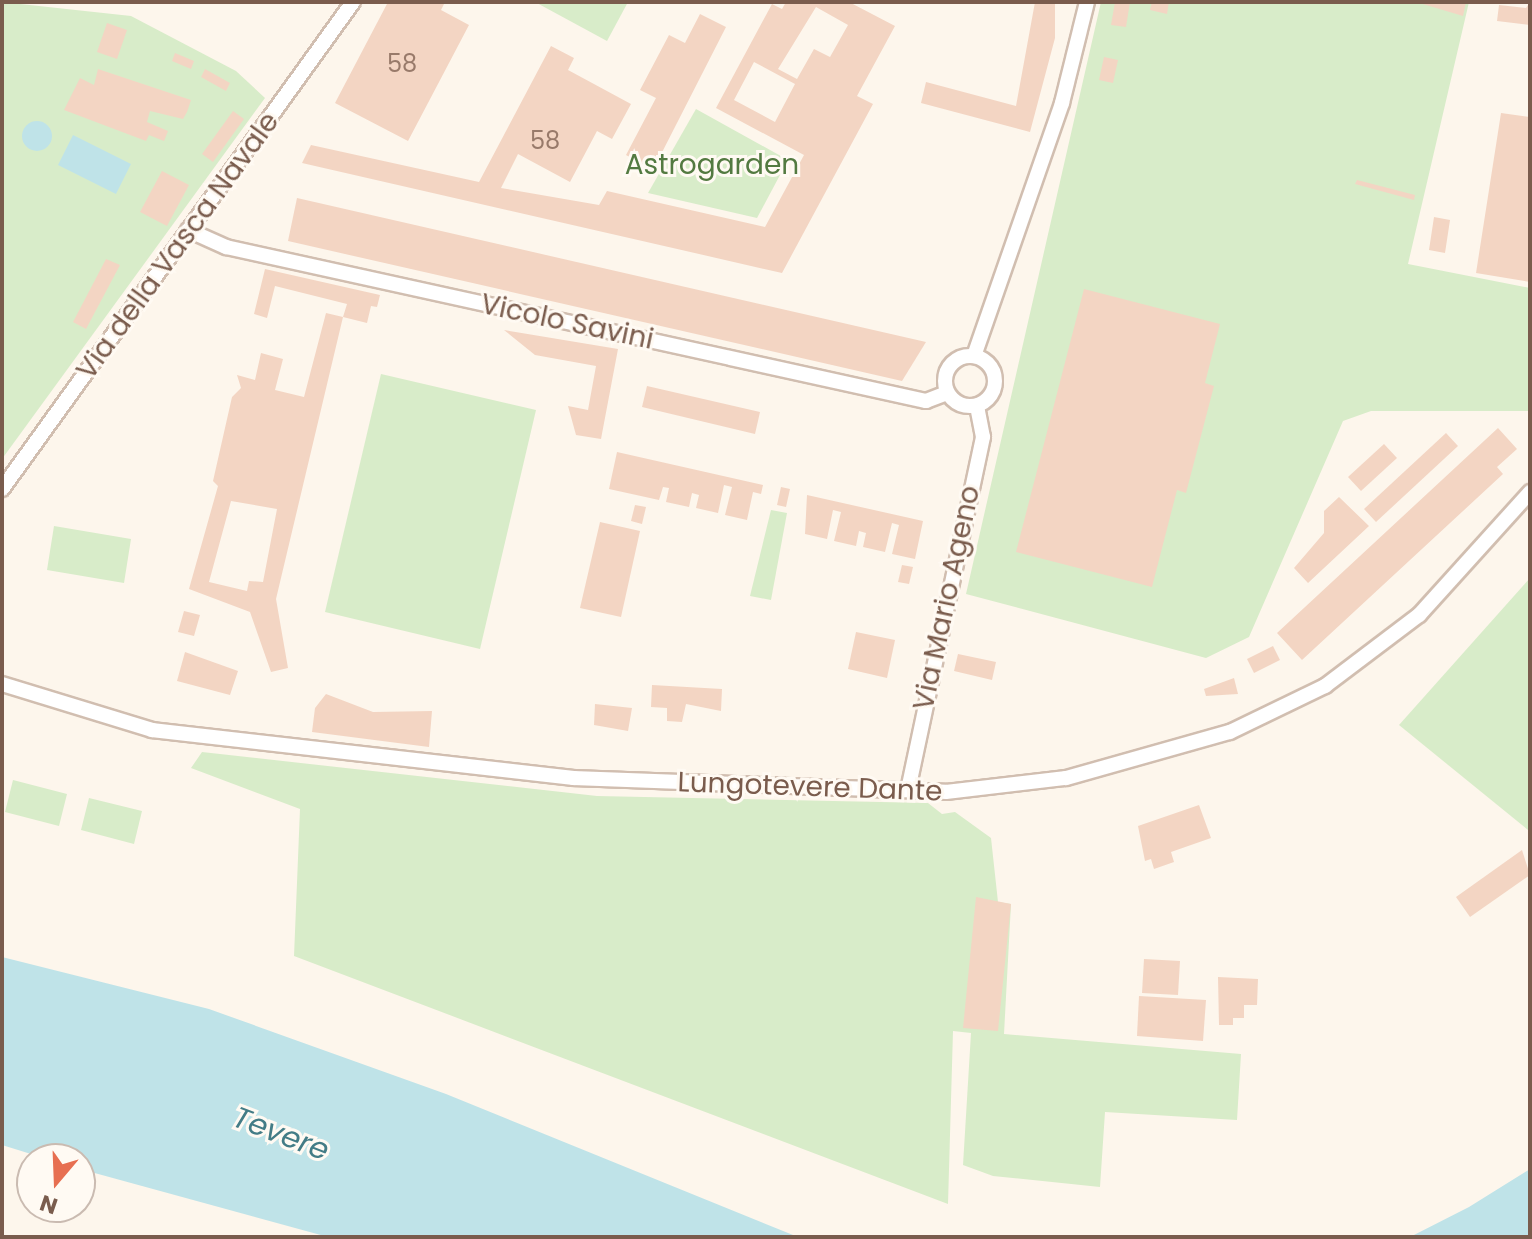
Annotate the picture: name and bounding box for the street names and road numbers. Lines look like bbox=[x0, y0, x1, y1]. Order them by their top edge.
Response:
street label: Via della Vasca Navale bbox=[70, 106, 286, 386]
street label: Vicolo Savini bbox=[478, 287, 656, 357]
street label: Via Mario Ageno bbox=[907, 483, 987, 713]
street label: Lungotevere Dante bbox=[677, 766, 943, 808]

